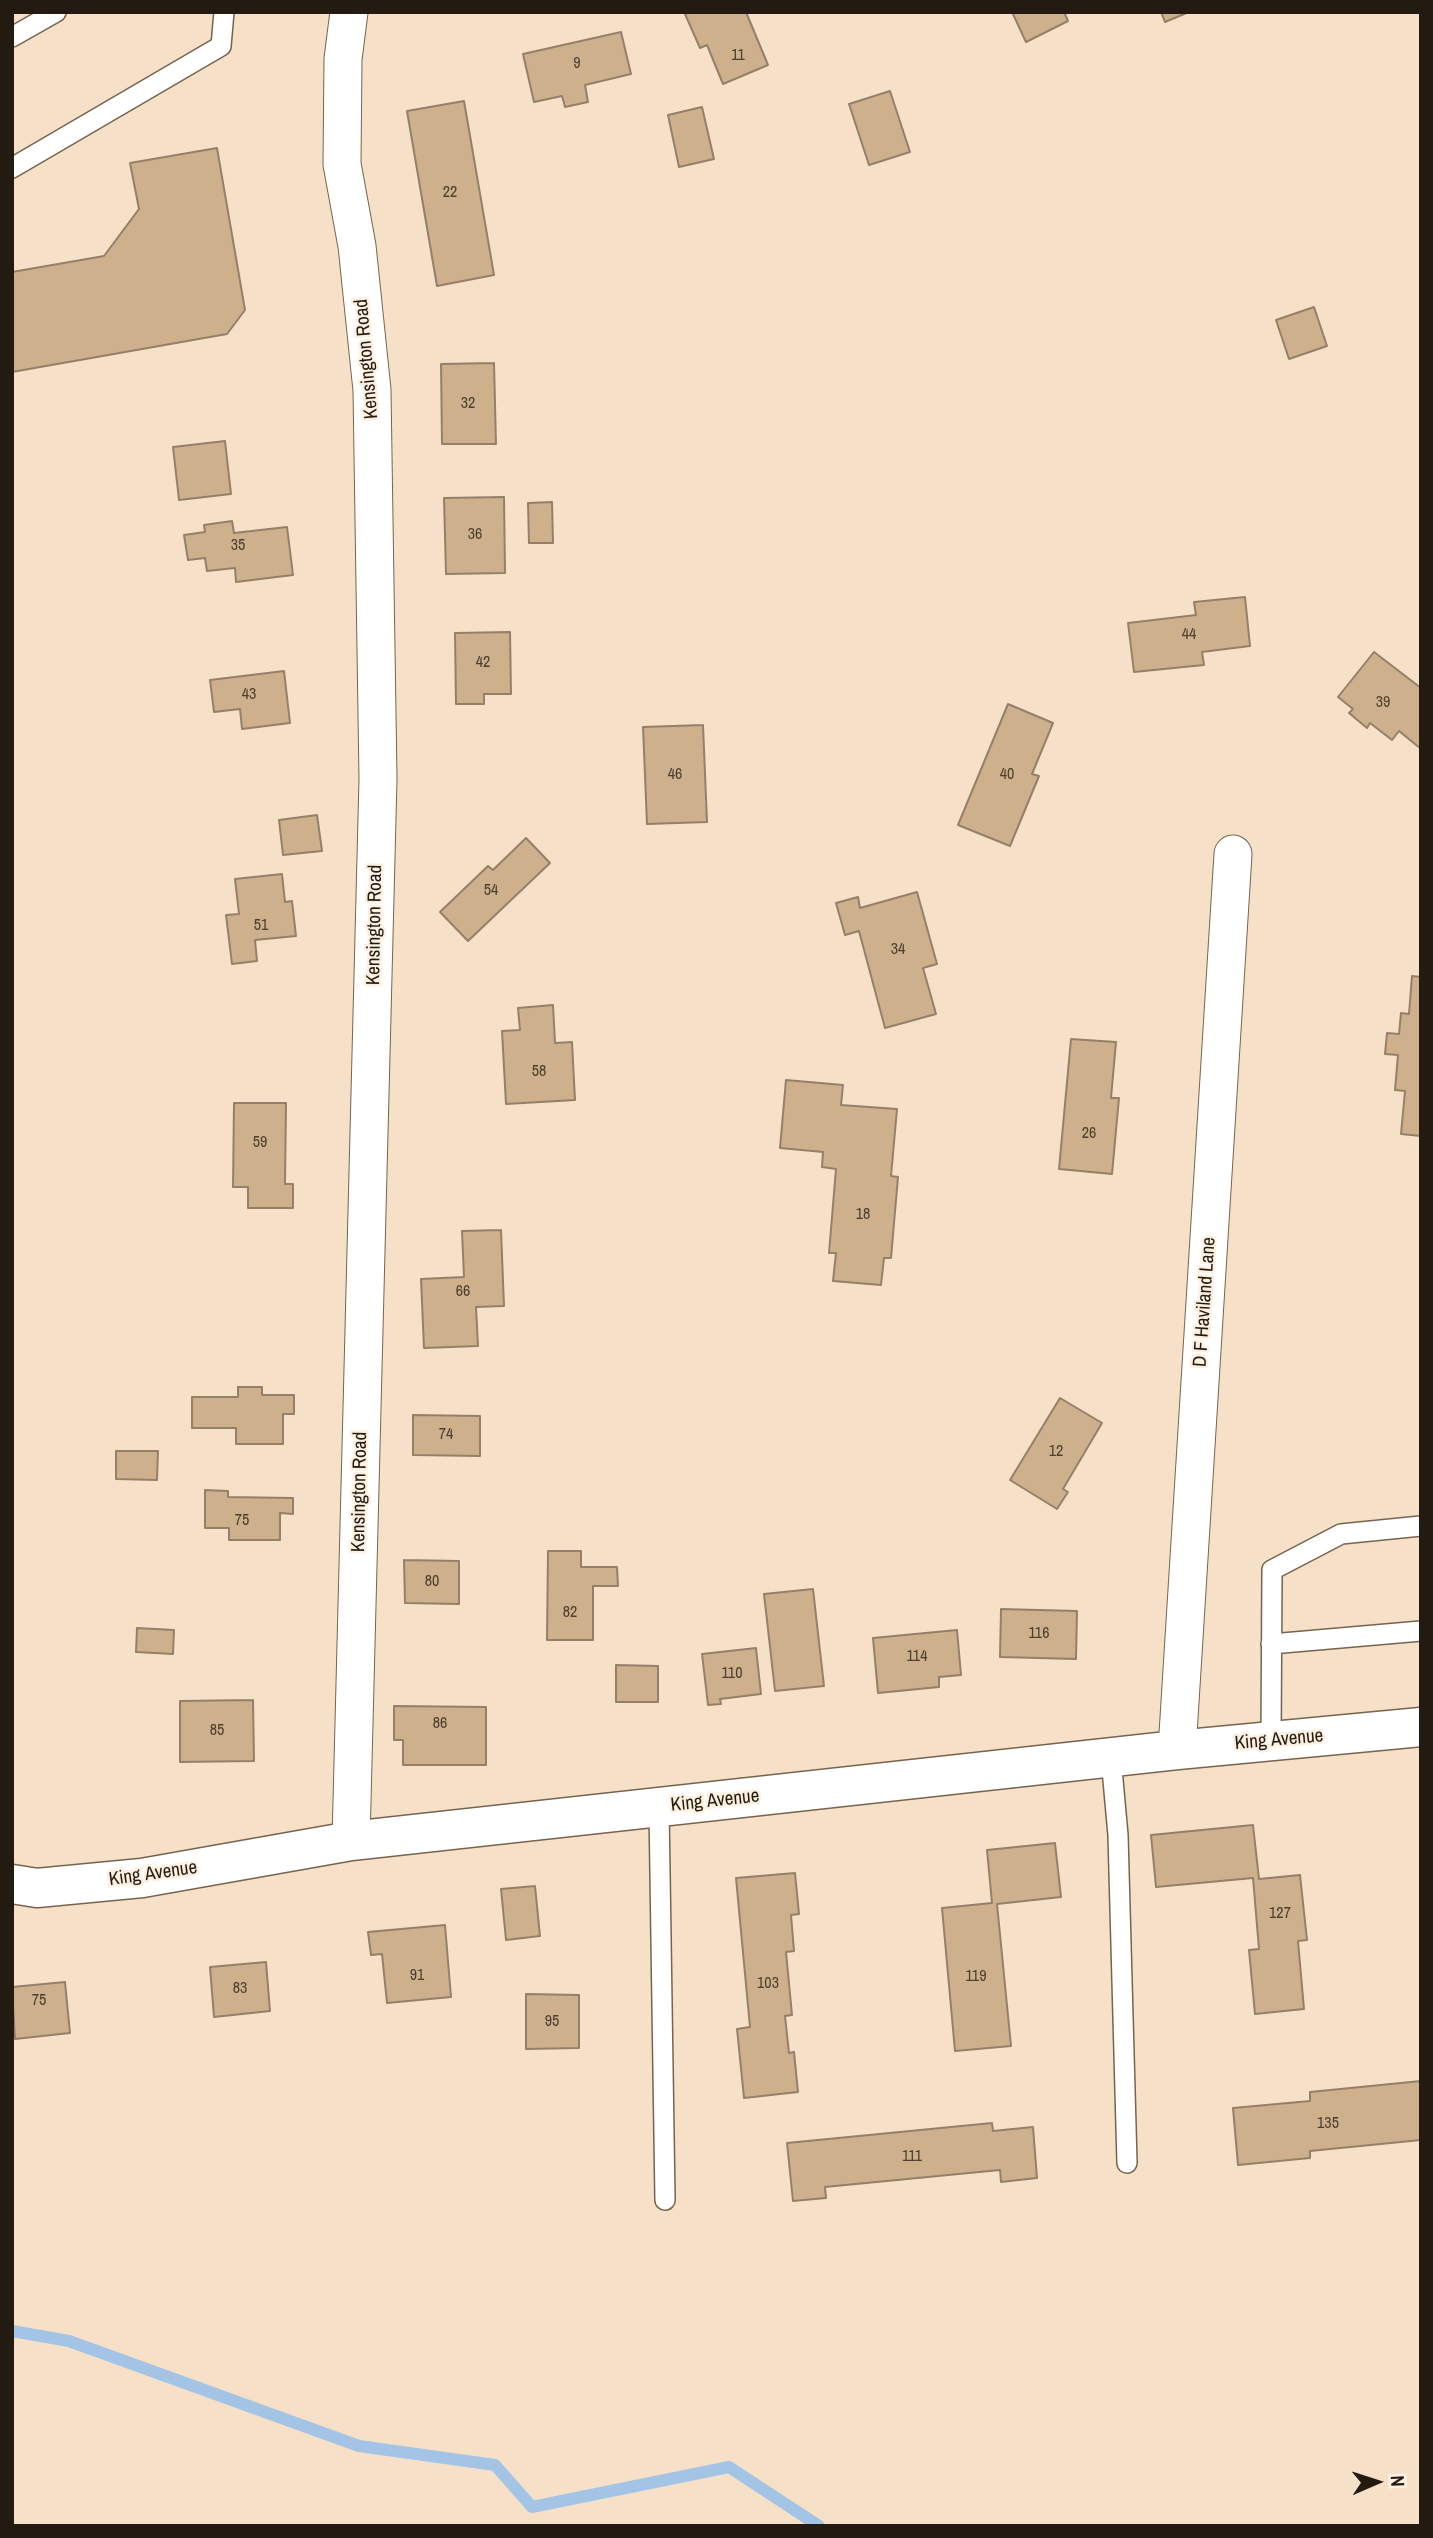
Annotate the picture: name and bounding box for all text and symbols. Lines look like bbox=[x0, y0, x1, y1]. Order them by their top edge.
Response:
house number: 11 bbox=[731, 46, 745, 66]
house number: 9 bbox=[573, 54, 581, 74]
house number: 22 bbox=[443, 183, 457, 203]
street label: Kensington Road bbox=[350, 298, 384, 420]
house number: 32 bbox=[461, 394, 475, 414]
house number: 36 bbox=[468, 525, 482, 545]
house number: 35 bbox=[231, 536, 245, 556]
house number: 44 bbox=[1182, 625, 1196, 645]
house number: 42 bbox=[476, 653, 490, 673]
house number: 43 bbox=[242, 685, 256, 705]
house number: 39 bbox=[1376, 693, 1390, 713]
house number: 46 bbox=[668, 765, 682, 785]
house number: 40 bbox=[1000, 765, 1014, 785]
street label: Kensington Road bbox=[363, 865, 387, 985]
house number: 54 bbox=[484, 881, 498, 901]
house number: 51 bbox=[254, 916, 268, 936]
house number: 34 bbox=[891, 940, 905, 960]
house number: 58 bbox=[532, 1062, 546, 1082]
house number: 26 bbox=[1082, 1124, 1096, 1144]
house number: 59 bbox=[253, 1133, 267, 1153]
house number: 18 bbox=[856, 1205, 870, 1225]
street label: D F Haviland Lane bbox=[1189, 1236, 1221, 1368]
house number: 66 bbox=[456, 1282, 470, 1302]
house number: 74 bbox=[439, 1425, 453, 1445]
street label: Kensington Road bbox=[348, 1432, 372, 1552]
house number: 12 bbox=[1049, 1442, 1063, 1462]
house number: 75 bbox=[235, 1511, 249, 1531]
house number: 80 bbox=[425, 1572, 439, 1592]
house number: 82 bbox=[563, 1603, 577, 1623]
house number: 116 bbox=[1029, 1624, 1049, 1644]
house number: 114 bbox=[907, 1647, 927, 1667]
house number: 110 bbox=[722, 1664, 742, 1684]
house number: 86 bbox=[433, 1714, 447, 1734]
house number: 85 bbox=[210, 1721, 224, 1741]
street label: King Avenue bbox=[1234, 1725, 1324, 1755]
street label: King Avenue bbox=[670, 1785, 760, 1817]
street label: King Avenue bbox=[107, 1857, 199, 1891]
house number: 127 bbox=[1269, 1904, 1291, 1924]
house number: 91 bbox=[410, 1966, 424, 1986]
house number: 119 bbox=[966, 1967, 986, 1987]
house number: 103 bbox=[757, 1974, 779, 1994]
house number: 83 bbox=[233, 1979, 247, 1999]
house number: 75 bbox=[32, 1991, 46, 2011]
house number: 95 bbox=[545, 2012, 559, 2032]
house number: 135 bbox=[1317, 2114, 1339, 2134]
house number: 111 bbox=[902, 2147, 922, 2167]
north arrow bbox=[1342, 2447, 1412, 2517]
text: N bbox=[1385, 2475, 1411, 2487]

